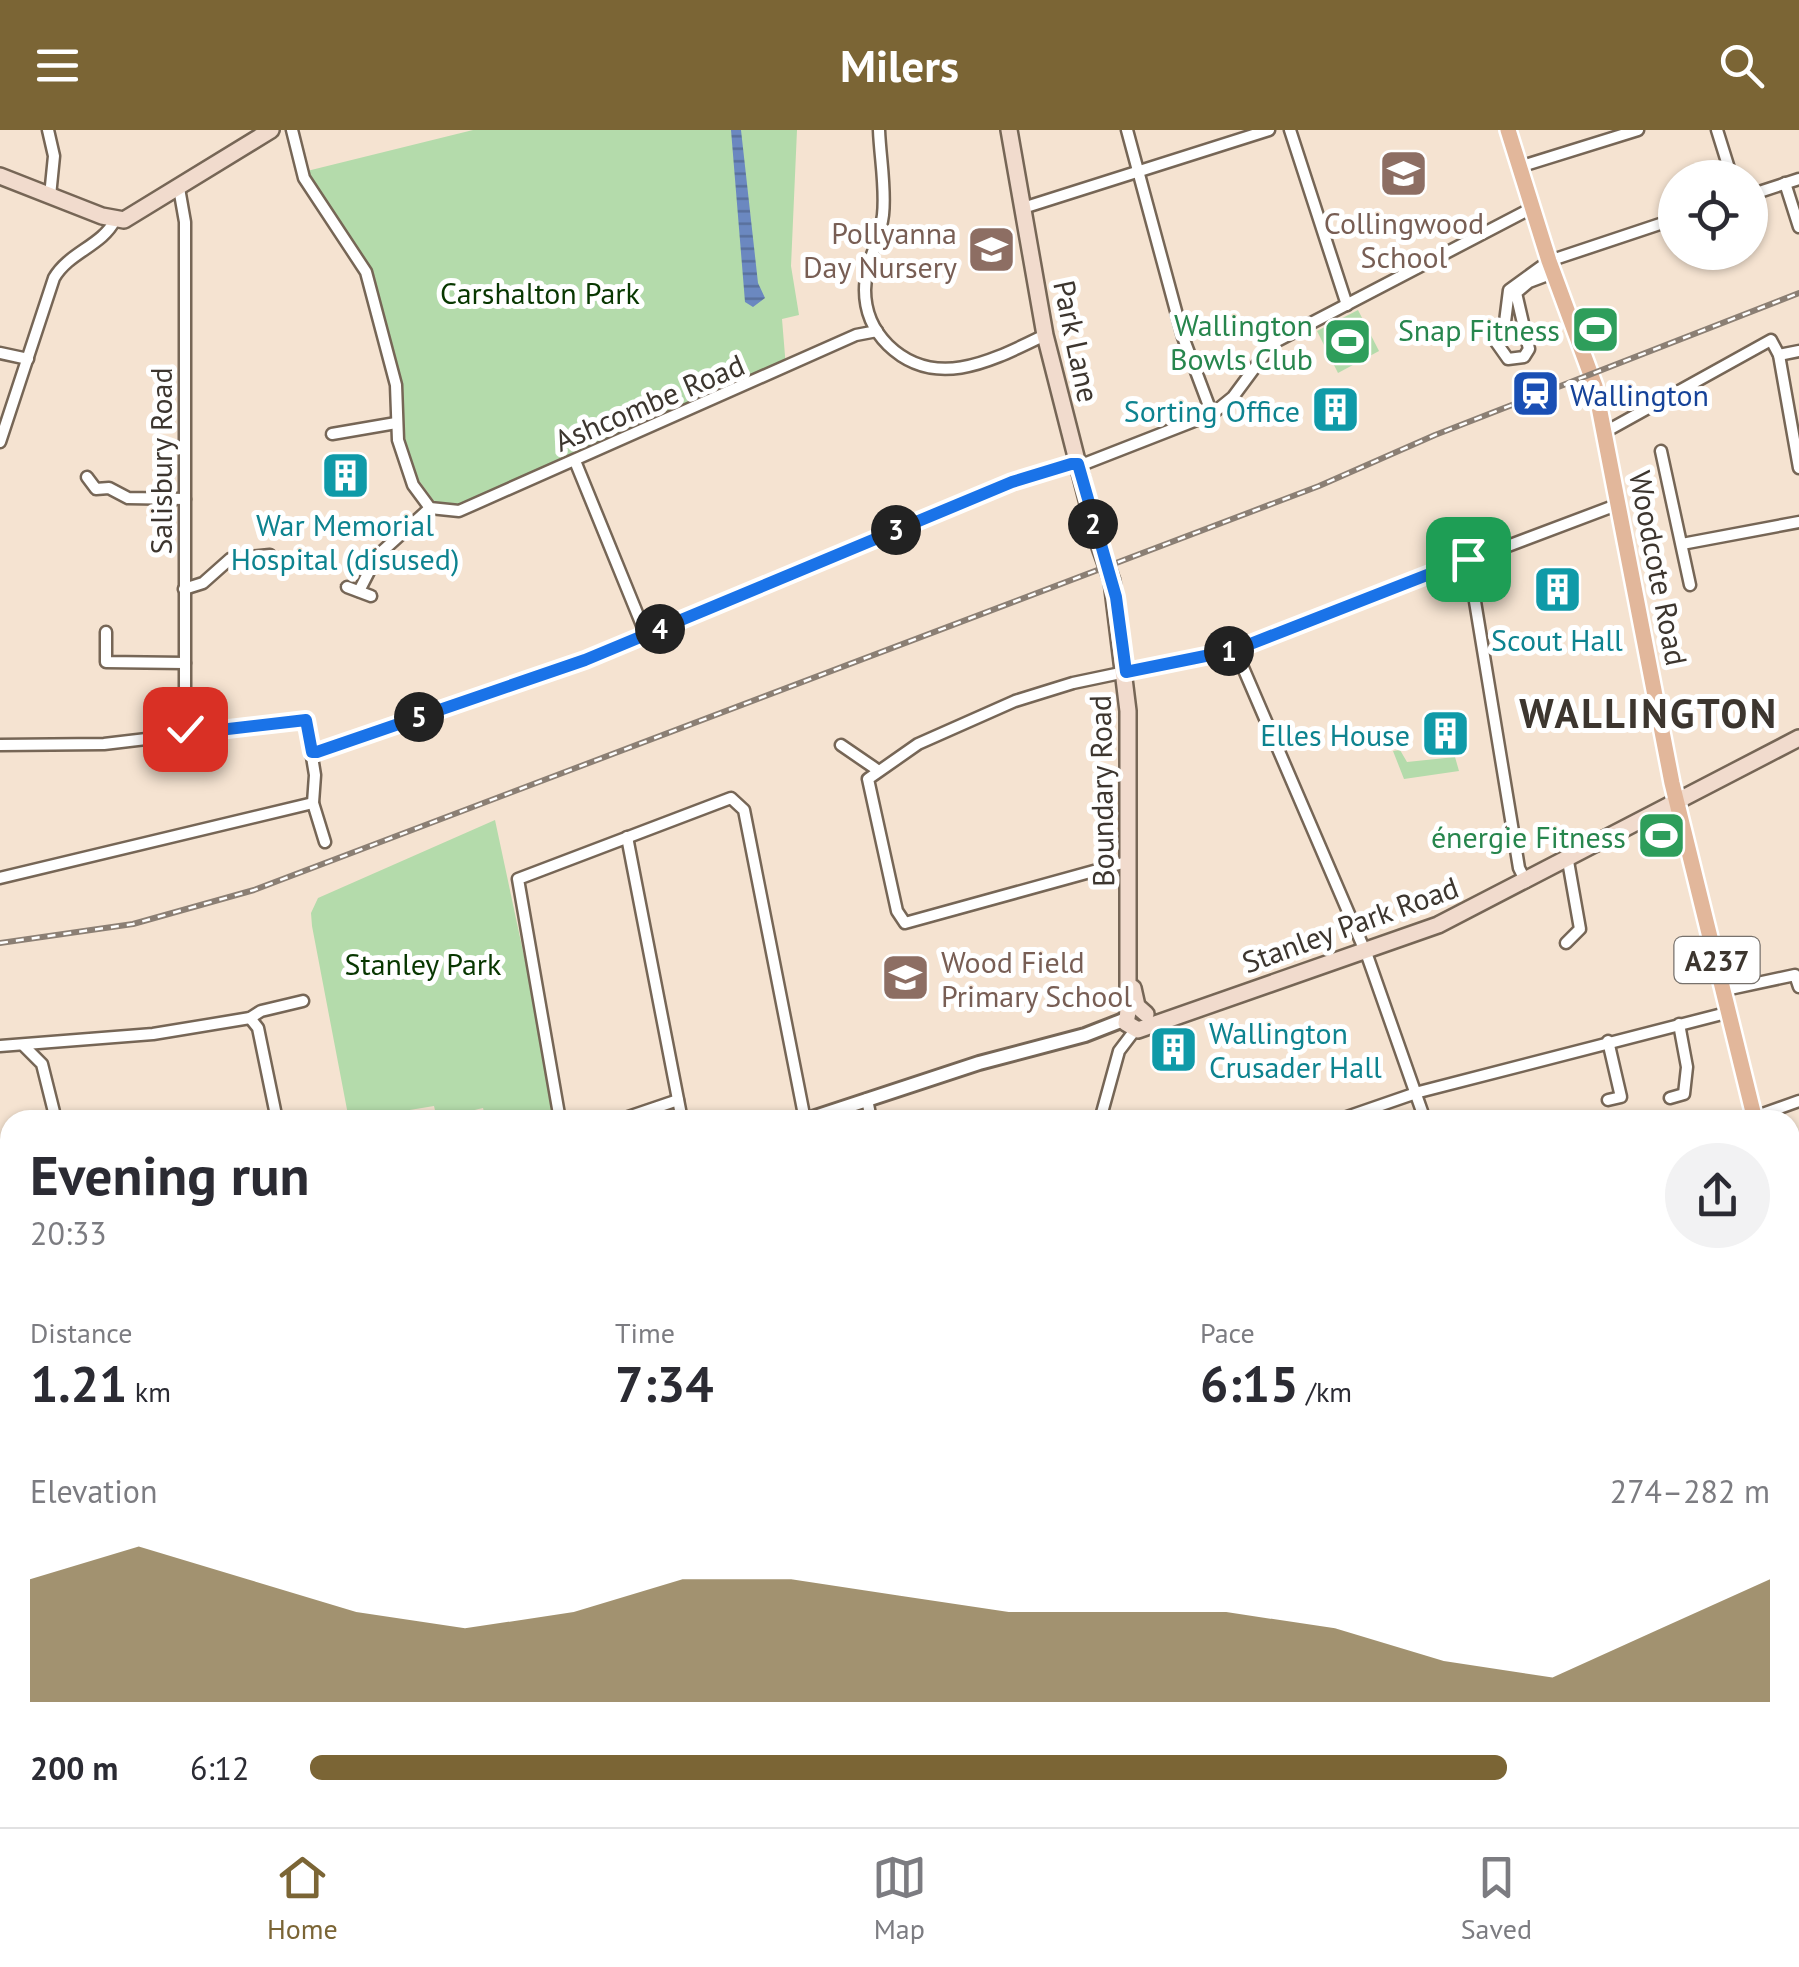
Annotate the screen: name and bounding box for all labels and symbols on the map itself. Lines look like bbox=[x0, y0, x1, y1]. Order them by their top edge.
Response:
school or university icon: Collingwood School bbox=[1378, 147, 1430, 199]
place label: Collingwood School bbox=[1324, 203, 1484, 276]
place label: Pollyanna Day Nursery bbox=[803, 213, 957, 286]
school or university icon: Pollyanna Day Nursery bbox=[966, 223, 1018, 275]
park label: Carshalton Park bbox=[440, 273, 641, 312]
street label: Park Lane bbox=[1045, 276, 1109, 406]
sports icon: Snap Fitness bbox=[1569, 303, 1621, 355]
place label: Wallington Bowls Club bbox=[1170, 305, 1313, 378]
place label: Snap Fitness bbox=[1398, 310, 1560, 349]
sports icon: Wallington Bowls Club bbox=[1322, 315, 1374, 367]
street label: Ashcombe Road bbox=[548, 344, 750, 460]
street label: Salisbury Road bbox=[141, 367, 180, 555]
station icon: Wallington bbox=[1509, 368, 1561, 420]
place label: Wallington bbox=[1570, 375, 1709, 414]
building icon: Sorting Office bbox=[1309, 384, 1361, 436]
place label: Sorting Office bbox=[1124, 391, 1300, 430]
building icon: War Memorial Hospital (disused) bbox=[319, 449, 371, 501]
street label: Woodcote Road bbox=[1621, 467, 1697, 669]
pin: 2 bbox=[1068, 499, 1118, 549]
place label: War Memorial Hospital (disused) bbox=[231, 505, 459, 578]
pin: 3 bbox=[871, 505, 921, 555]
pin bbox=[1426, 517, 1511, 602]
building icon: Scout Hall bbox=[1531, 564, 1583, 616]
pin: 4 bbox=[635, 604, 685, 654]
place label: Scout Hall bbox=[1491, 620, 1623, 659]
pin: 1 bbox=[1204, 626, 1254, 676]
pin bbox=[143, 687, 228, 772]
district label: WALLINGTON bbox=[1519, 687, 1779, 739]
pin: 5 bbox=[394, 692, 444, 742]
street label: Boundary Road bbox=[1080, 695, 1122, 887]
building icon: Elles House bbox=[1419, 708, 1471, 760]
place label: Elles House bbox=[1260, 715, 1410, 754]
sports icon: énergie Fitness bbox=[1635, 810, 1687, 862]
place label: énergie Fitness bbox=[1431, 817, 1626, 856]
street label: Stanley Park Road bbox=[1236, 867, 1464, 981]
road number: A237 bbox=[1674, 937, 1760, 983]
place label: Wood Field Primary School bbox=[941, 942, 1132, 1015]
park label: Stanley Park bbox=[345, 944, 502, 983]
school or university icon: Wood Field Primary School bbox=[880, 952, 932, 1004]
place label: Wallington Crusader Hall bbox=[1209, 1013, 1382, 1086]
building icon: Wallington Crusader Hall bbox=[1148, 1023, 1200, 1075]

